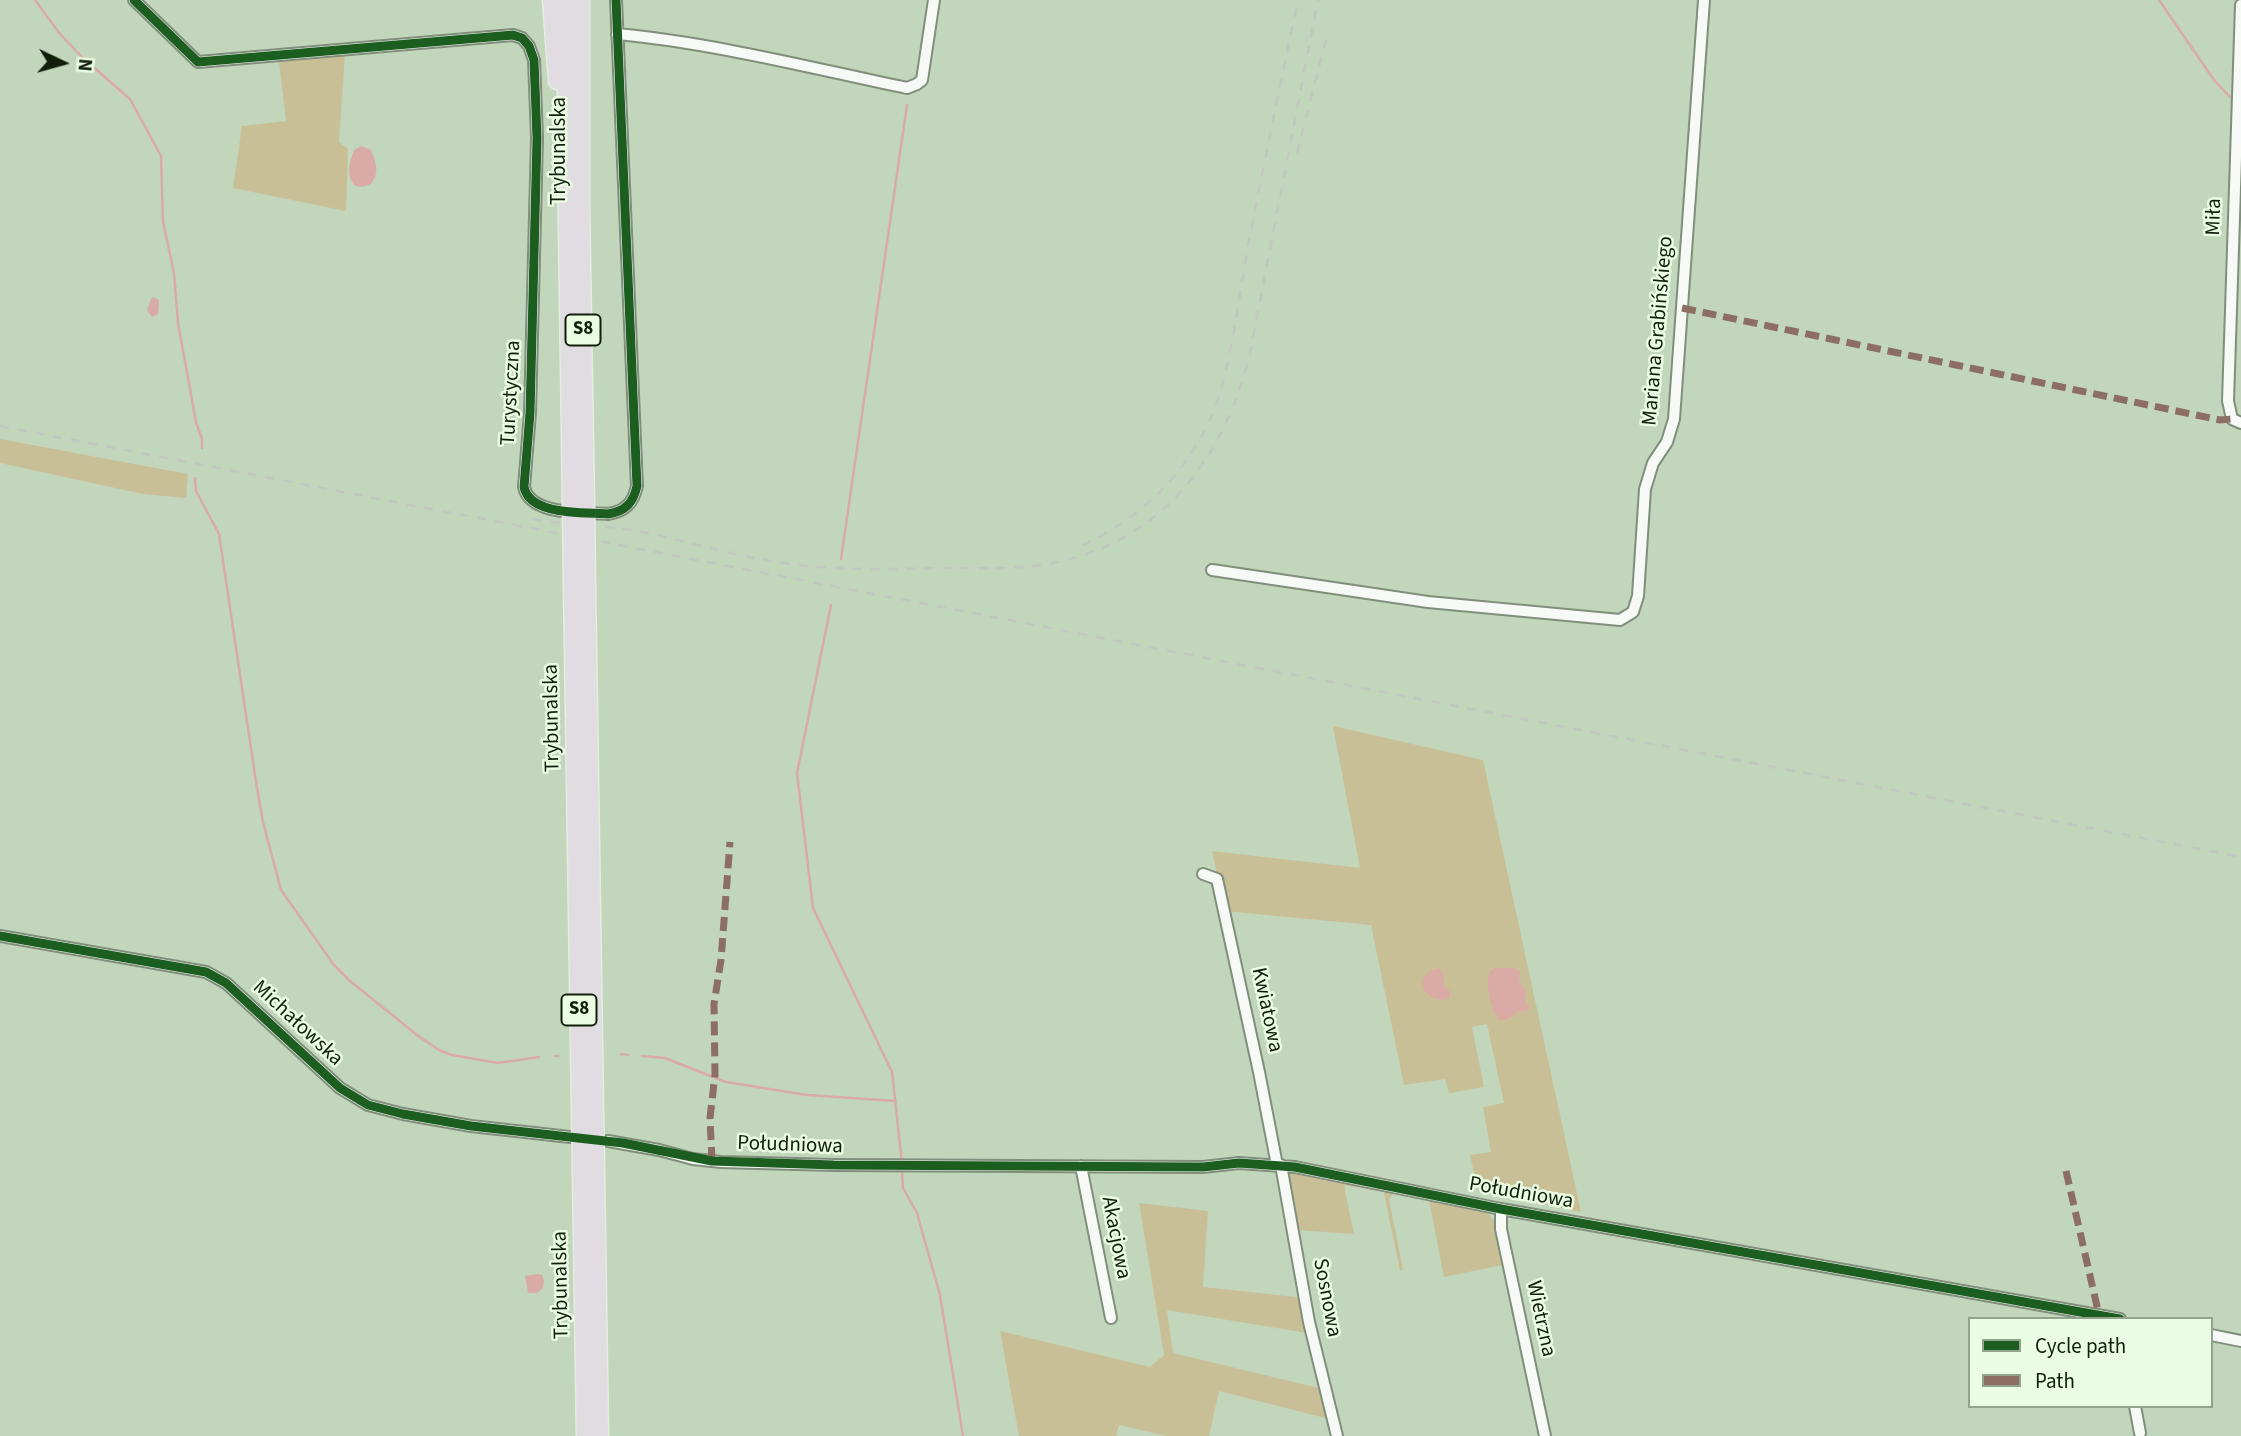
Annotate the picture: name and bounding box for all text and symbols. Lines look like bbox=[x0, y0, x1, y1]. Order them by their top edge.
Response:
north arrow bbox=[28, 28, 98, 98]
text: N bbox=[70, 57, 98, 72]
street label: Trybunalska bbox=[547, 97, 573, 205]
street label: Miła bbox=[2202, 198, 2228, 236]
street label: Mariana Grabińskiego bbox=[1638, 235, 1680, 427]
road number: S8 bbox=[566, 314, 600, 346]
street label: Turystyczna bbox=[497, 340, 527, 446]
street label: Trybunalska bbox=[539, 664, 567, 772]
street label: Kwiatowa bbox=[1245, 965, 1287, 1055]
street label: Michałowska bbox=[247, 976, 347, 1072]
road number: S8 bbox=[562, 994, 596, 1026]
street label: Południowa bbox=[737, 1132, 843, 1160]
street label: Południowa bbox=[1467, 1172, 1575, 1216]
street label: Akacjowa bbox=[1095, 1195, 1135, 1281]
street label: Trybunalska bbox=[548, 1231, 576, 1339]
street label: Sosnowa bbox=[1306, 1257, 1346, 1339]
street label: Wietrzna bbox=[1520, 1279, 1560, 1359]
legend bbox=[1968, 1317, 2213, 1408]
text: Cycle path bbox=[2035, 1331, 2126, 1361]
text: Path bbox=[2035, 1366, 2075, 1396]

